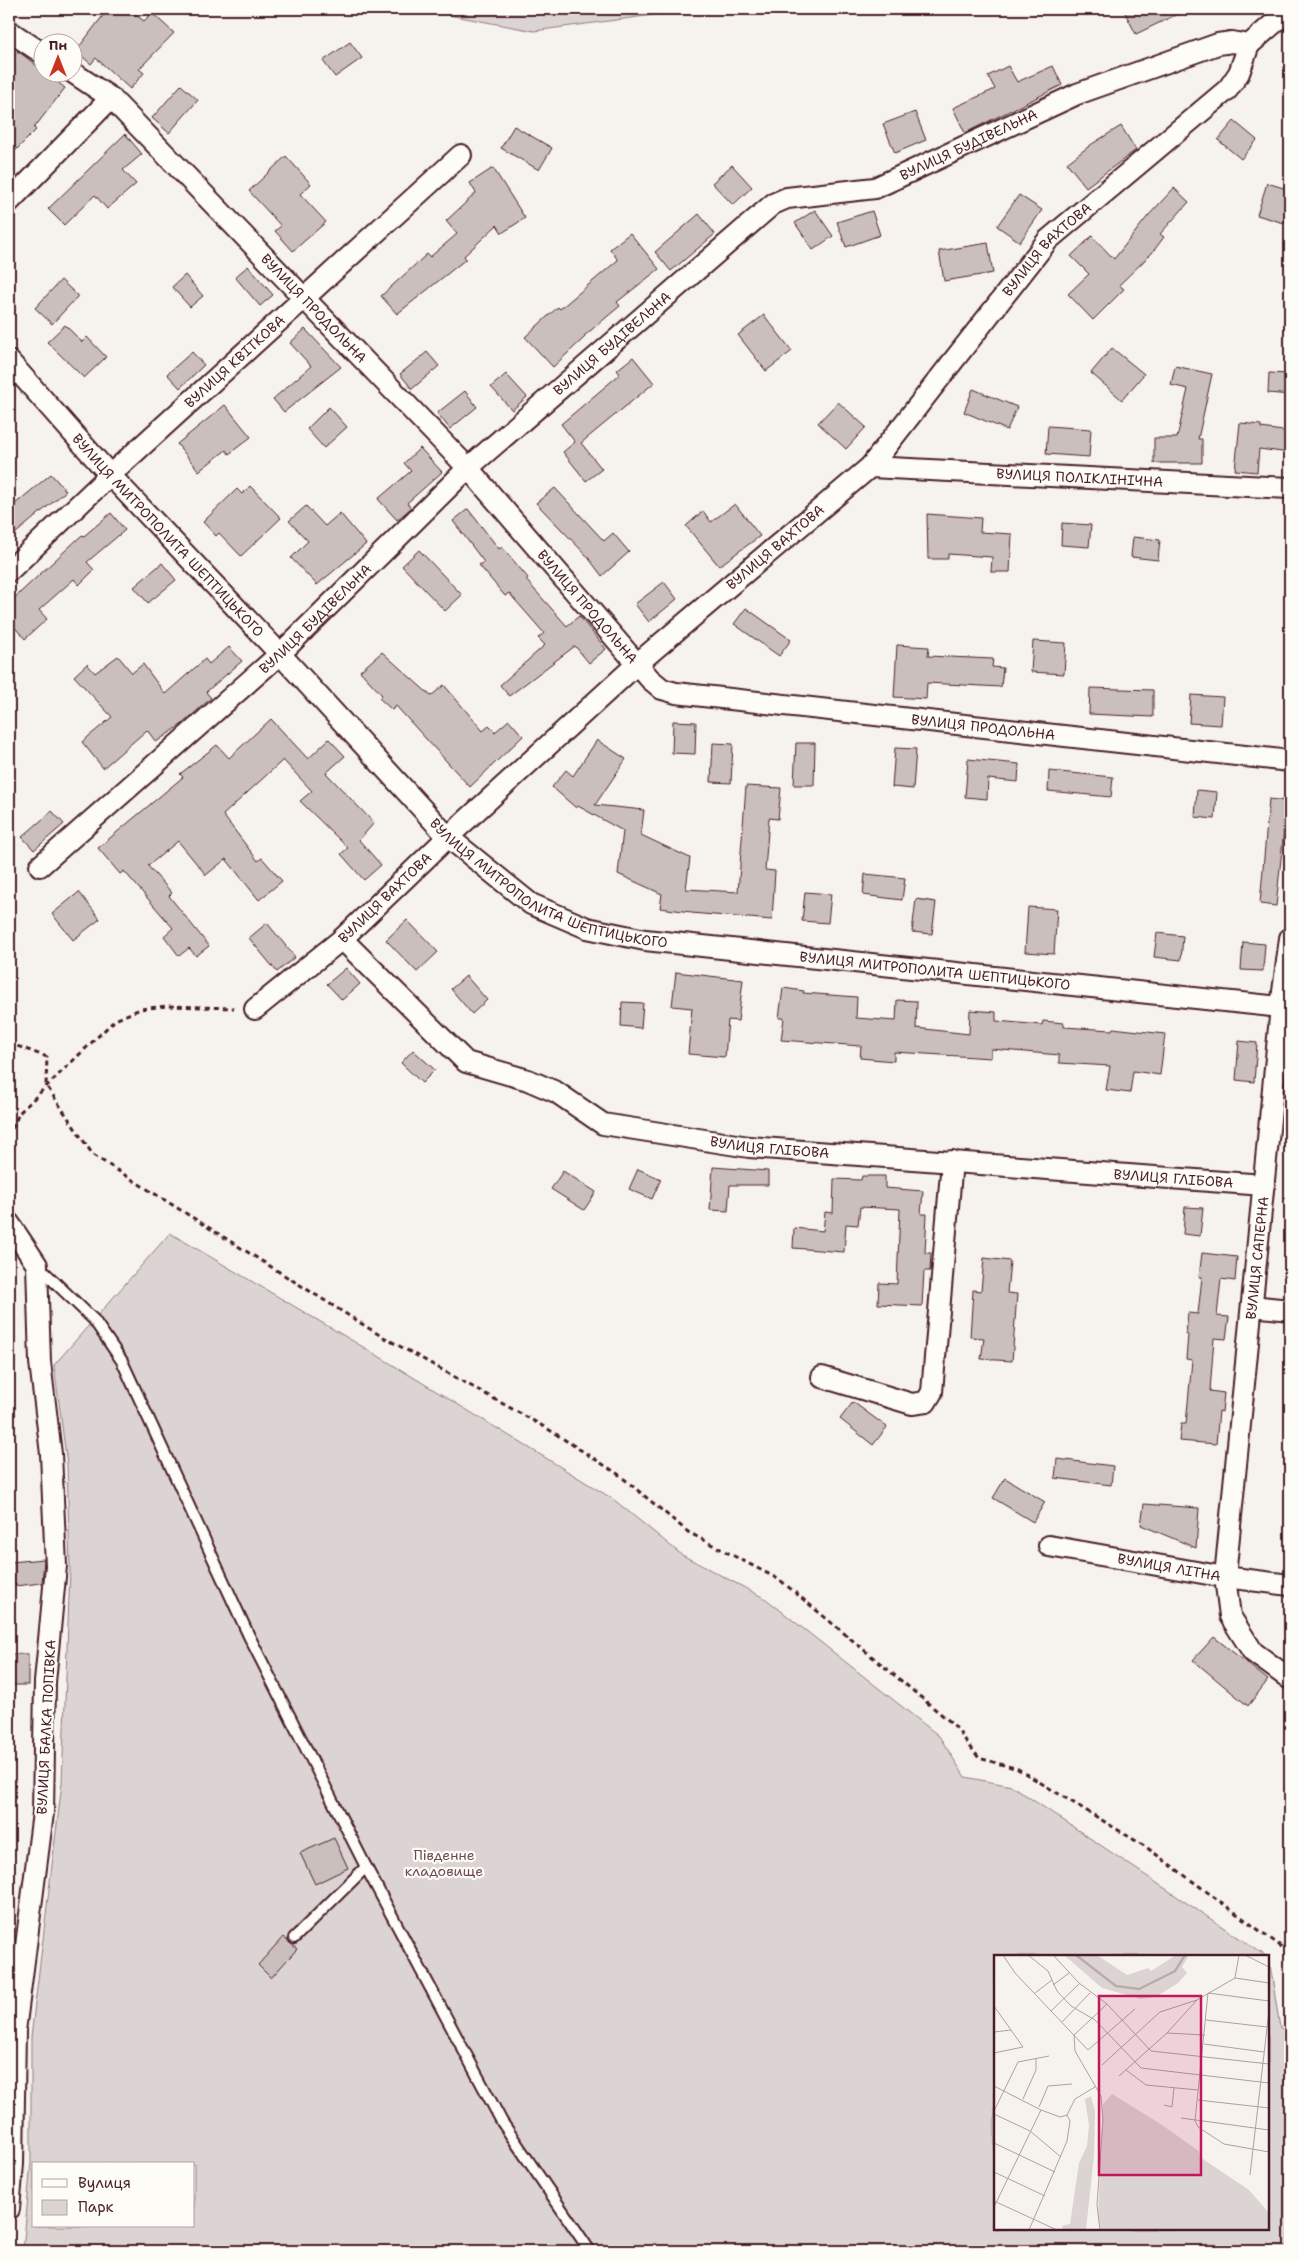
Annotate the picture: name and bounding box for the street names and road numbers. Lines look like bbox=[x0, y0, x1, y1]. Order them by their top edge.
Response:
street label: ВУЛИЦЯ БУДІВЕЛЬНА bbox=[897, 105, 1040, 184]
street label: ВУЛИЦЯ ВАХТОВА bbox=[998, 198, 1095, 300]
street label: ВУЛИЦЯ ПРОДОЛЬНА bbox=[257, 250, 371, 367]
street label: ВУЛИЦЯ БУДІВЕЛЬНА bbox=[549, 288, 674, 399]
street label: ВУЛИЦЯ КВІТКОВА bbox=[181, 311, 289, 412]
street label: ВУЛИЦЯ МИТРОПОЛИТА ШЕПТИЦЬКОГО bbox=[69, 430, 268, 641]
street label: ВУЛИЦЯ ПОЛІКЛІНІЧНА bbox=[996, 464, 1164, 491]
street label: ВУЛИЦЯ ВАХТОВА bbox=[722, 501, 828, 594]
street label: ВУЛИЦЯ ПРОДОЛЬНА bbox=[533, 546, 642, 667]
street label: ВУЛИЦЯ БУДІВЕЛЬНА bbox=[255, 560, 375, 677]
street label: ВУЛИЦЯ ПРОДОЛЬНА bbox=[910, 710, 1056, 744]
street label: ВУЛИЦЯ МИТРОПОЛИТА ШЕПТИЦЬКОГО bbox=[426, 814, 669, 951]
street label: ВУЛИЦЯ ВАХТОВА bbox=[334, 849, 435, 947]
street label: ВУЛИЦЯ МИТРОПОЛИТА ШЕПТИЦЬКОГО bbox=[799, 947, 1071, 994]
street label: ВУЛИЦЯ ГЛІБОВА bbox=[709, 1132, 830, 1162]
street label: ВУЛИЦЯ ГЛІБОВА bbox=[1113, 1165, 1234, 1192]
street label: ВУЛИЦЯ САПЕРНА bbox=[1242, 1195, 1272, 1321]
street label: ВУЛИЦЯ ЛІТНА bbox=[1116, 1549, 1222, 1585]
street label: ВУЛИЦЯ БАЛКА ПОПІВКА bbox=[32, 1639, 60, 1815]

